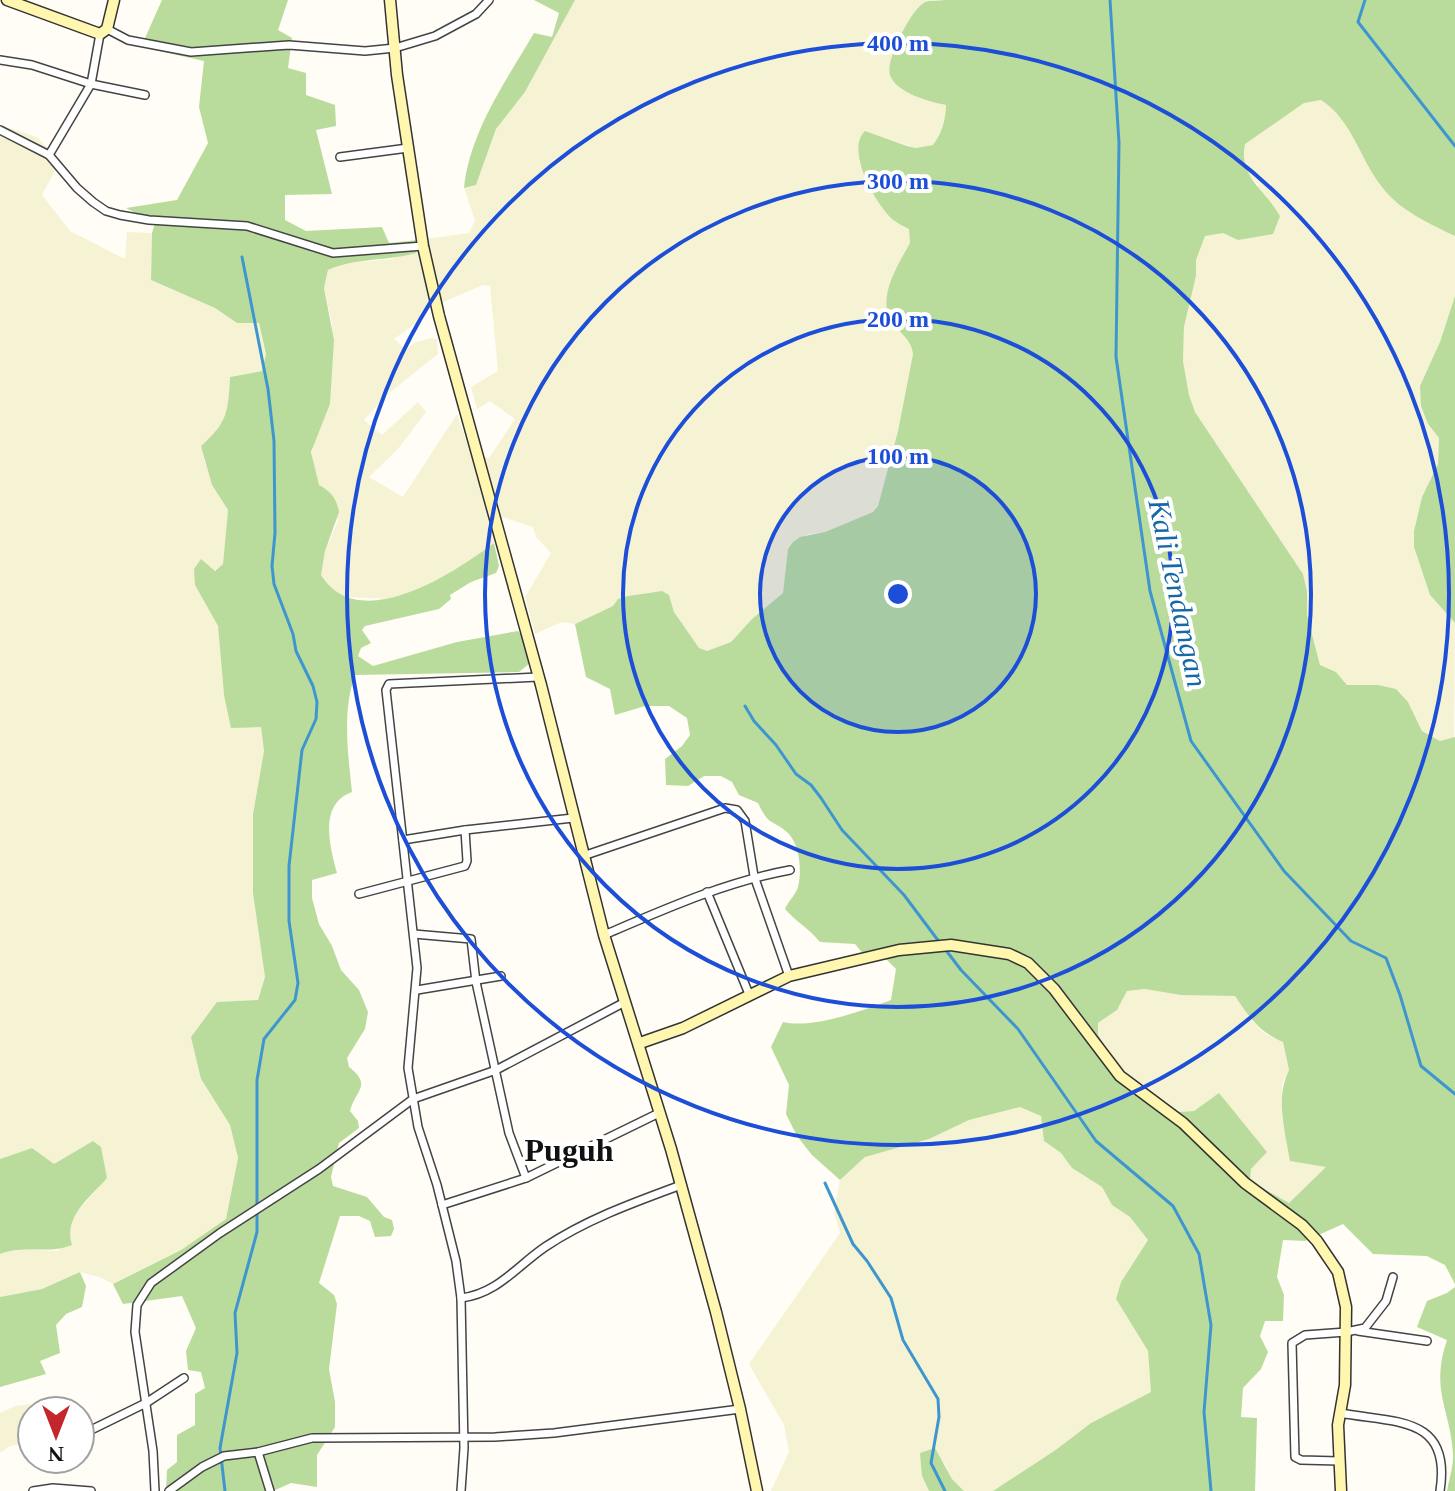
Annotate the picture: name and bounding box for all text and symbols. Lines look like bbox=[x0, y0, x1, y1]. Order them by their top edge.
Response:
text: 400 m bbox=[867, 30, 929, 56]
text: 300 m bbox=[867, 168, 929, 194]
text: 200 m bbox=[867, 306, 929, 332]
text: 100 m bbox=[867, 443, 929, 469]
water label: Kali Tendangan bbox=[1142, 495, 1215, 690]
centre of rings bbox=[884, 580, 912, 608]
district label: Puguh bbox=[525, 1132, 614, 1168]
north arrow bbox=[16, 1395, 96, 1475]
text: N bbox=[48, 1442, 64, 1467]

